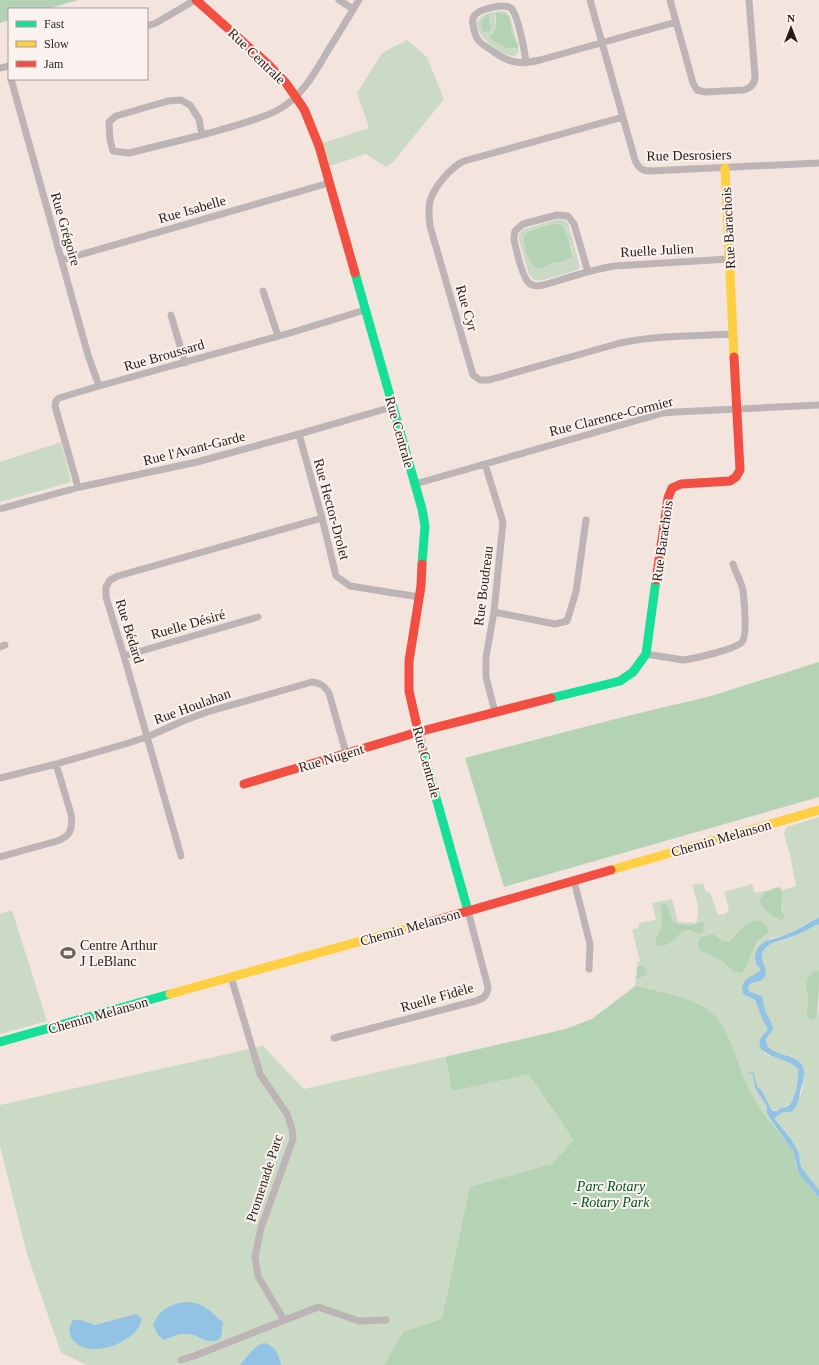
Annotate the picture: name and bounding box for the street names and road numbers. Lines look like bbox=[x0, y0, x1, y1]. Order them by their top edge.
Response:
street label: Rue Centrale bbox=[225, 25, 288, 87]
street label: Rue Desrosiers bbox=[646, 147, 732, 164]
street label: Rue Barachois bbox=[719, 187, 738, 269]
street label: Rue Grégoire bbox=[48, 191, 83, 268]
street label: Rue Isabelle bbox=[157, 193, 228, 226]
street label: Ruelle Julien bbox=[620, 241, 694, 260]
street label: Rue Cyr bbox=[453, 283, 480, 333]
street label: Rue Broussard bbox=[122, 337, 206, 374]
street label: Rue Clarence-Cormier bbox=[548, 394, 675, 439]
street label: Rue Centrale bbox=[382, 395, 417, 470]
street label: Rue l'Avant-Garde bbox=[142, 429, 247, 468]
street label: Rue Hector-Drolet bbox=[311, 457, 352, 562]
street label: Rue Barachois bbox=[649, 499, 676, 583]
street label: Rue Boudreau bbox=[471, 545, 496, 627]
street label: Rue Bédard bbox=[113, 597, 146, 665]
street label: Ruelle Désiré bbox=[149, 607, 227, 642]
street label: Rue Houlahan bbox=[152, 686, 233, 727]
street label: Rue Centrale bbox=[410, 725, 443, 800]
street label: Rue Nugent bbox=[297, 741, 366, 775]
street label: Chemin Melanson bbox=[670, 817, 773, 860]
street label: Chemin Melanson bbox=[359, 906, 462, 949]
street label: Ruelle Fidèle bbox=[399, 980, 475, 1015]
street label: Chemin Melanson bbox=[47, 994, 150, 1037]
street label: Promenade Parc bbox=[243, 1132, 286, 1224]

